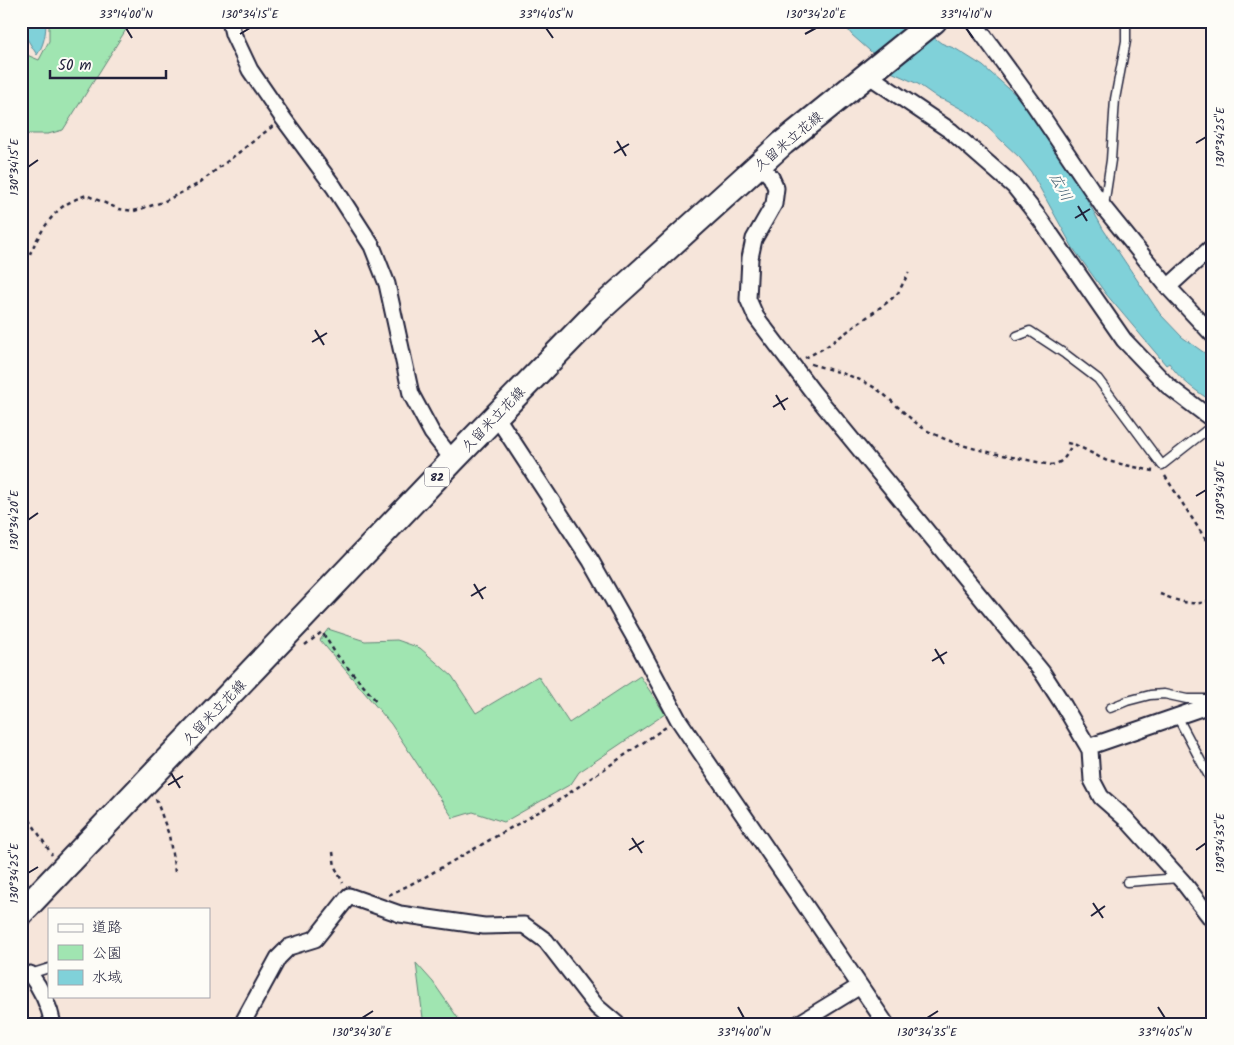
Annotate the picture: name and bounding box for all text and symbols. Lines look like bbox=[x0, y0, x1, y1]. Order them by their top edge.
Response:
text: 33°14'00"N bbox=[99, 5, 153, 24]
text: 130°34'15"E bbox=[221, 5, 280, 24]
text: 33°14'05"N bbox=[519, 5, 573, 24]
text: 130°34'20"E bbox=[786, 5, 847, 24]
text: 33°14'10"N bbox=[940, 5, 992, 24]
scale bar bbox=[50, 48, 166, 80]
text: 50 m bbox=[58, 54, 92, 78]
street label: 久留米立花線 bbox=[749, 106, 828, 177]
text: 130°34'25"E bbox=[1211, 106, 1230, 167]
text: 130°34'15"E bbox=[5, 137, 24, 196]
water label: 広川 bbox=[1042, 169, 1078, 206]
street label: 久留米立花線 bbox=[457, 382, 531, 458]
text: 130°34'30"E bbox=[1211, 459, 1230, 520]
road number: 82 bbox=[424, 468, 450, 487]
text: 130°34'20"E bbox=[5, 489, 24, 550]
street label: 久留米立花線 bbox=[178, 675, 252, 751]
text: 130°34'35"E bbox=[1211, 812, 1230, 873]
text: 130°34'25"E bbox=[5, 842, 24, 903]
legend bbox=[48, 908, 210, 998]
text: 道路 bbox=[92, 916, 122, 940]
text: 公園 bbox=[92, 942, 122, 966]
text: 水域 bbox=[92, 966, 122, 990]
text: 130°34'30"E bbox=[332, 1023, 393, 1042]
text: 33°14'00"N bbox=[717, 1023, 771, 1042]
text: 130°34'35"E bbox=[897, 1023, 958, 1042]
text: 33°14'05"N bbox=[1138, 1023, 1192, 1042]

